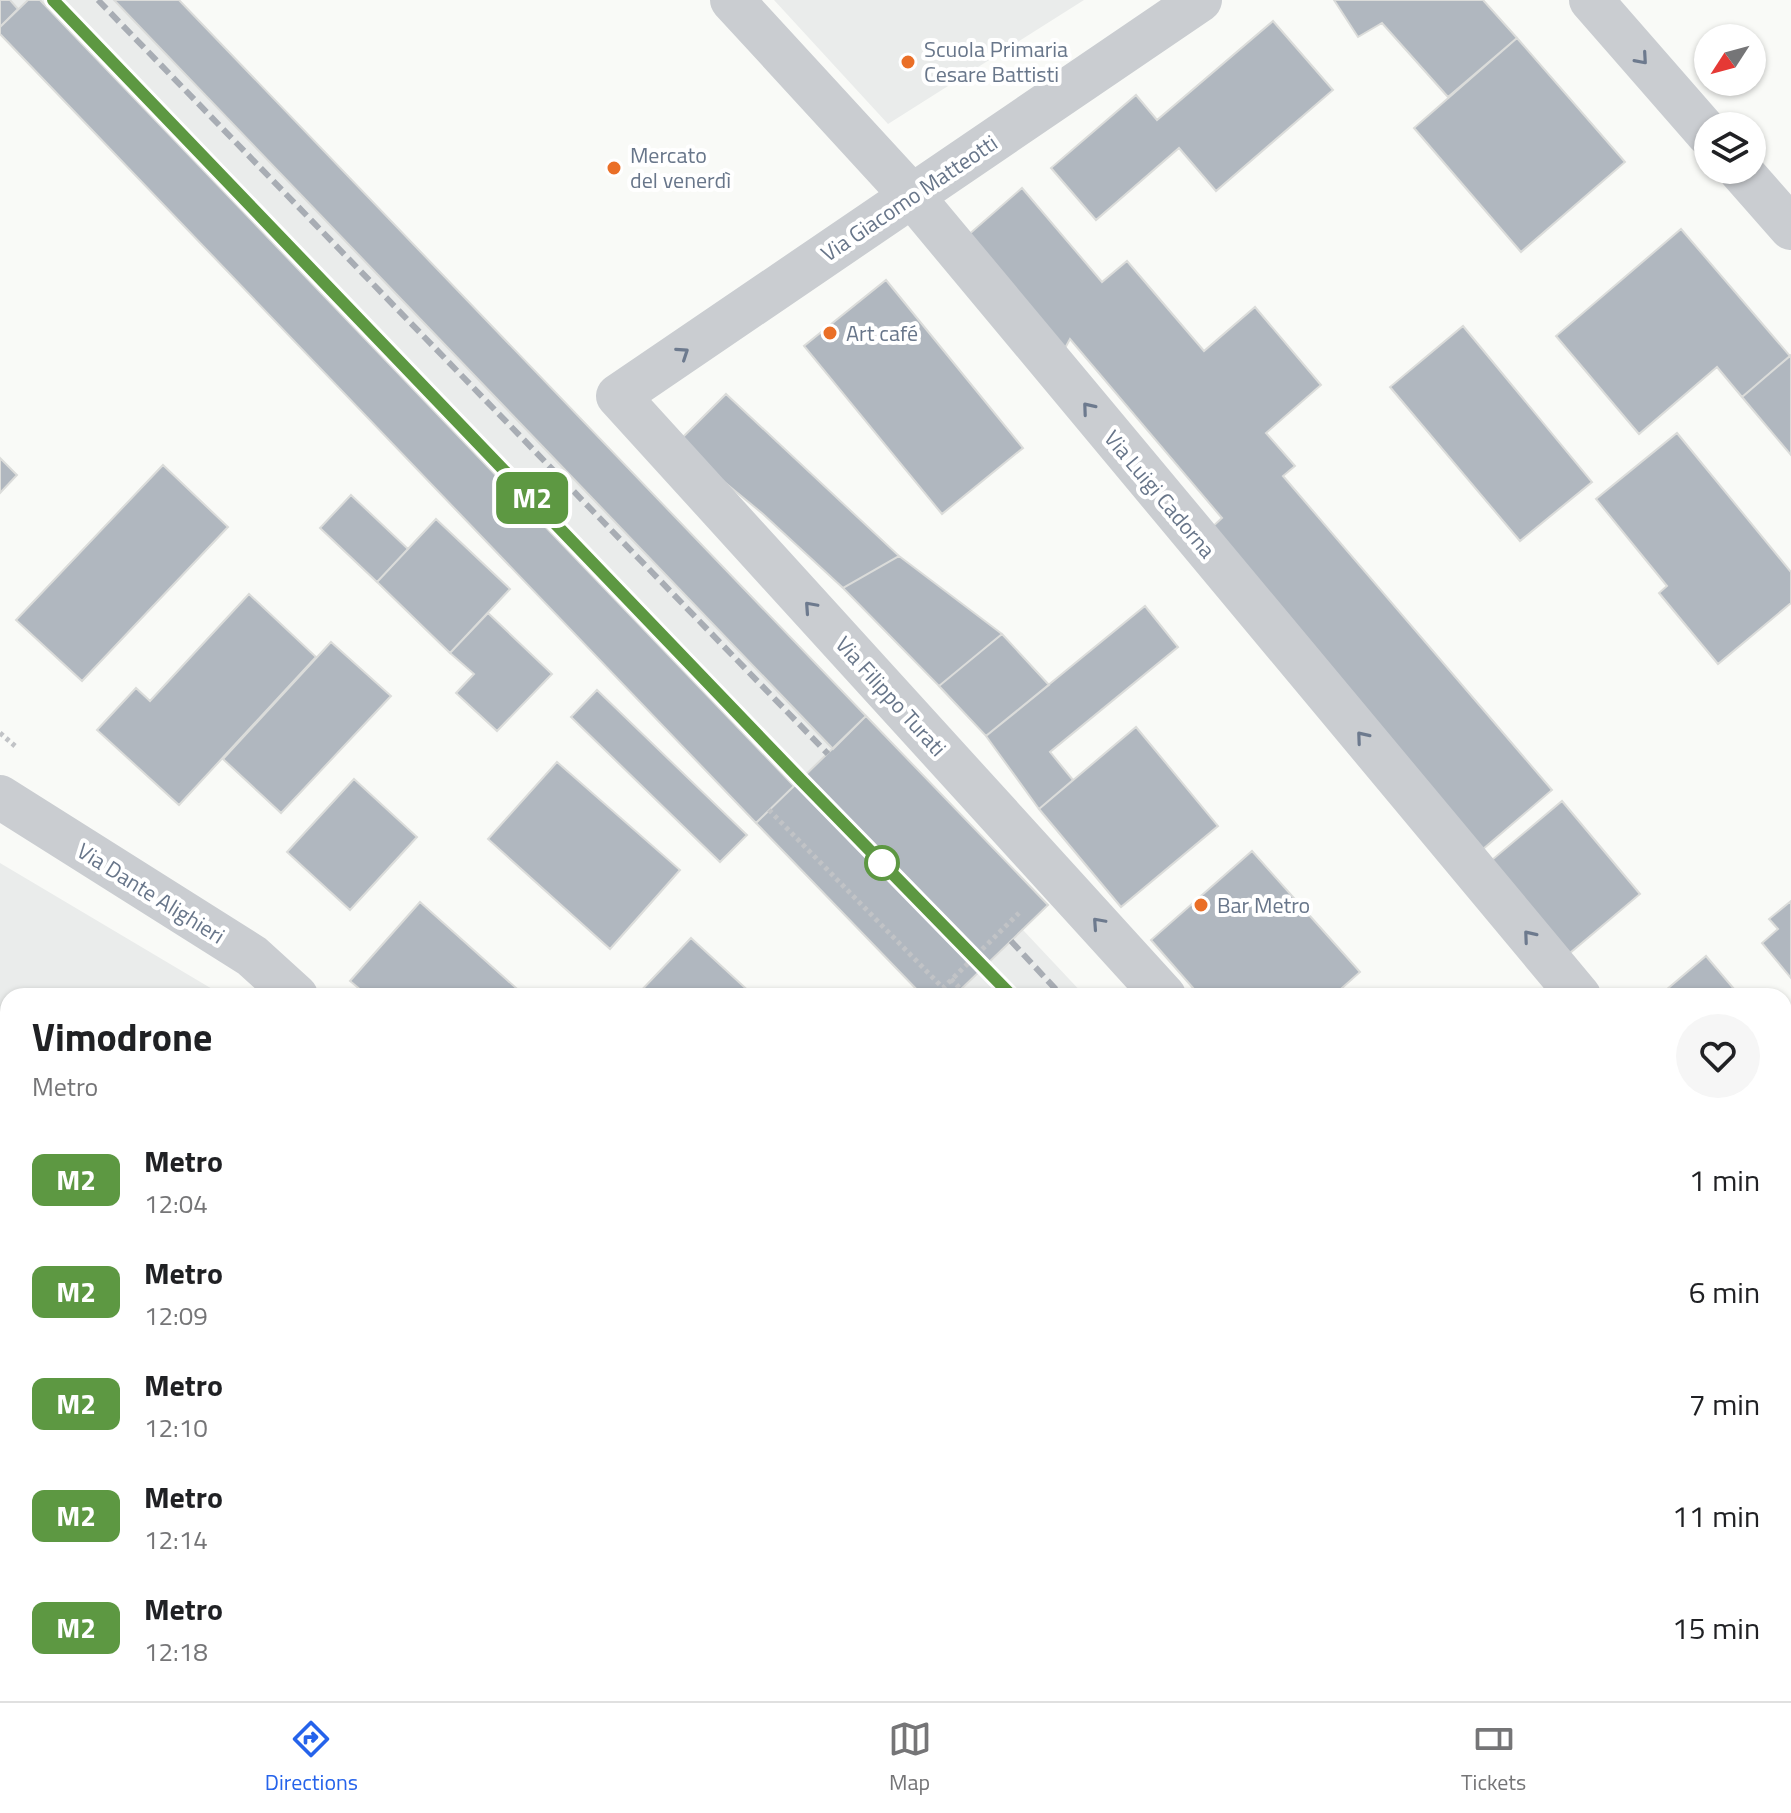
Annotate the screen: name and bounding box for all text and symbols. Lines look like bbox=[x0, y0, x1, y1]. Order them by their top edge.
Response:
north arrow bbox=[1694, 24, 1766, 96]
map controls bbox=[1694, 24, 1766, 184]
place label: Scuola Primaria Cesare Battisti bbox=[924, 32, 1068, 91]
one-way arrow bbox=[1633, 49, 1647, 64]
marker: Scuola Primaria Cesare Battisti bbox=[899, 53, 917, 71]
button: layers bbox=[1694, 112, 1766, 184]
street label: Via Giacomo Matteotti bbox=[814, 126, 1004, 270]
place label: Mercato del venerdì bbox=[630, 138, 731, 197]
marker: Mercato del venerdì bbox=[605, 159, 623, 177]
place label: Art café bbox=[846, 316, 918, 350]
marker: Art café bbox=[821, 324, 839, 342]
one-way arrow bbox=[674, 347, 689, 362]
one-way arrow bbox=[1083, 403, 1098, 417]
street label: Via Luigi Cadorna bbox=[1096, 423, 1224, 565]
line badge: M2 bbox=[496, 472, 568, 524]
text: M2 bbox=[512, 476, 552, 519]
one-way arrow bbox=[806, 601, 820, 616]
street label: Via Filippo Turati bbox=[828, 628, 954, 764]
one-way arrow bbox=[1358, 731, 1372, 746]
street label: Via Dante Alighieri bbox=[70, 834, 232, 952]
unlabelled marker bbox=[865, 846, 899, 880]
place label: Bar Metro bbox=[1217, 888, 1310, 922]
marker: Bar Metro bbox=[1192, 896, 1210, 914]
one-way arrow bbox=[1094, 918, 1108, 933]
one-way arrow bbox=[1524, 931, 1539, 945]
text: Vimodrone bbox=[32, 1008, 212, 1066]
button: heart bbox=[1676, 1014, 1760, 1098]
text: Metro bbox=[32, 1067, 98, 1106]
text: Metro bbox=[144, 1138, 223, 1184]
text: 1 min bbox=[1689, 1157, 1760, 1203]
text: M2 bbox=[56, 1158, 96, 1201]
text: 12:04 bbox=[144, 1184, 208, 1223]
text: Metro bbox=[144, 1250, 223, 1296]
text: 6 min bbox=[1689, 1269, 1760, 1315]
text: M2 bbox=[56, 1270, 96, 1313]
text: 12:09 bbox=[144, 1296, 208, 1335]
text: Metro bbox=[144, 1362, 223, 1408]
text: 7 min bbox=[1689, 1381, 1760, 1427]
text: M2 bbox=[56, 1382, 96, 1425]
text: 12:10 bbox=[144, 1408, 208, 1447]
text: Metro bbox=[144, 1474, 223, 1520]
text: 11 min bbox=[1672, 1493, 1760, 1539]
text: M2 bbox=[56, 1494, 96, 1537]
text: 12:14 bbox=[144, 1520, 208, 1559]
text: Metro bbox=[144, 1586, 223, 1632]
text: 15 min bbox=[1672, 1605, 1760, 1651]
text: M2 bbox=[56, 1606, 96, 1649]
text: 12:18 bbox=[144, 1632, 208, 1671]
tab: Directions bbox=[265, 1717, 358, 1799]
tab: Map bbox=[888, 1717, 932, 1799]
tab: Tickets bbox=[1461, 1717, 1526, 1799]

